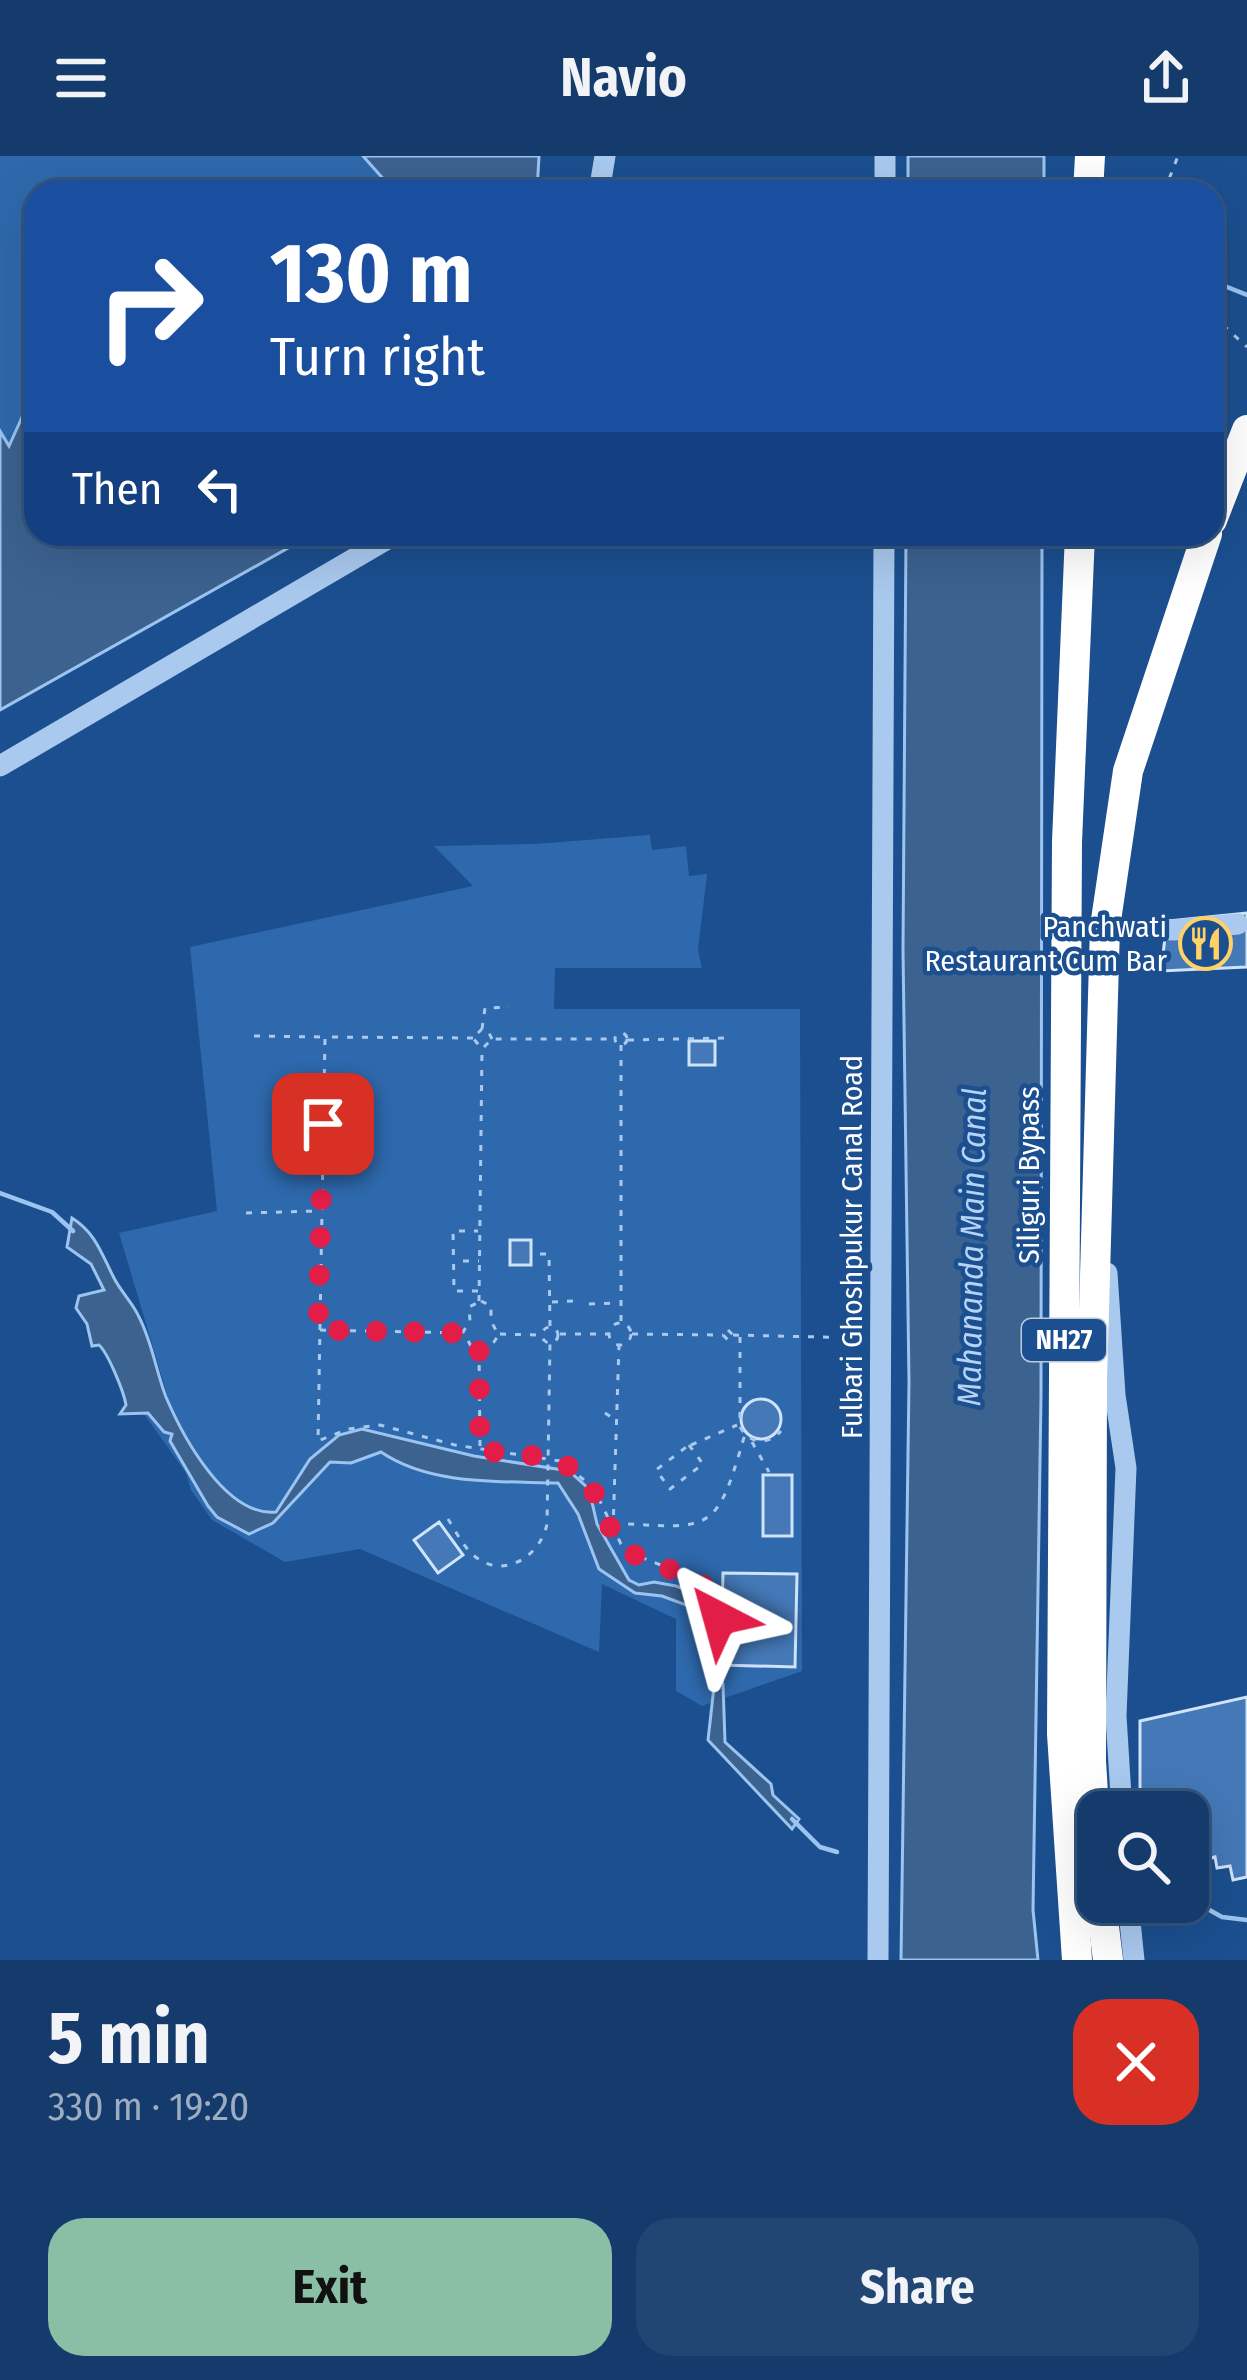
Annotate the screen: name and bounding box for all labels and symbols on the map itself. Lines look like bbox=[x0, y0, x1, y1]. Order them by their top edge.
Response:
place label: Panchwati Restaurant Cum Bar bbox=[924, 909, 1168, 979]
restaurant icon: Panchwati Restaurant Cum Bar bbox=[1178, 916, 1234, 972]
street label: Fulbari Ghoshpukur Canal Road bbox=[834, 1055, 870, 1439]
pin bbox=[272, 1073, 374, 1175]
street label: Siliguri Bypass bbox=[1011, 1086, 1047, 1264]
water label: Mahananda Main Canal bbox=[949, 1087, 995, 1407]
road number: NH27 bbox=[1022, 1319, 1106, 1361]
position arrow bbox=[656, 1555, 782, 1681]

